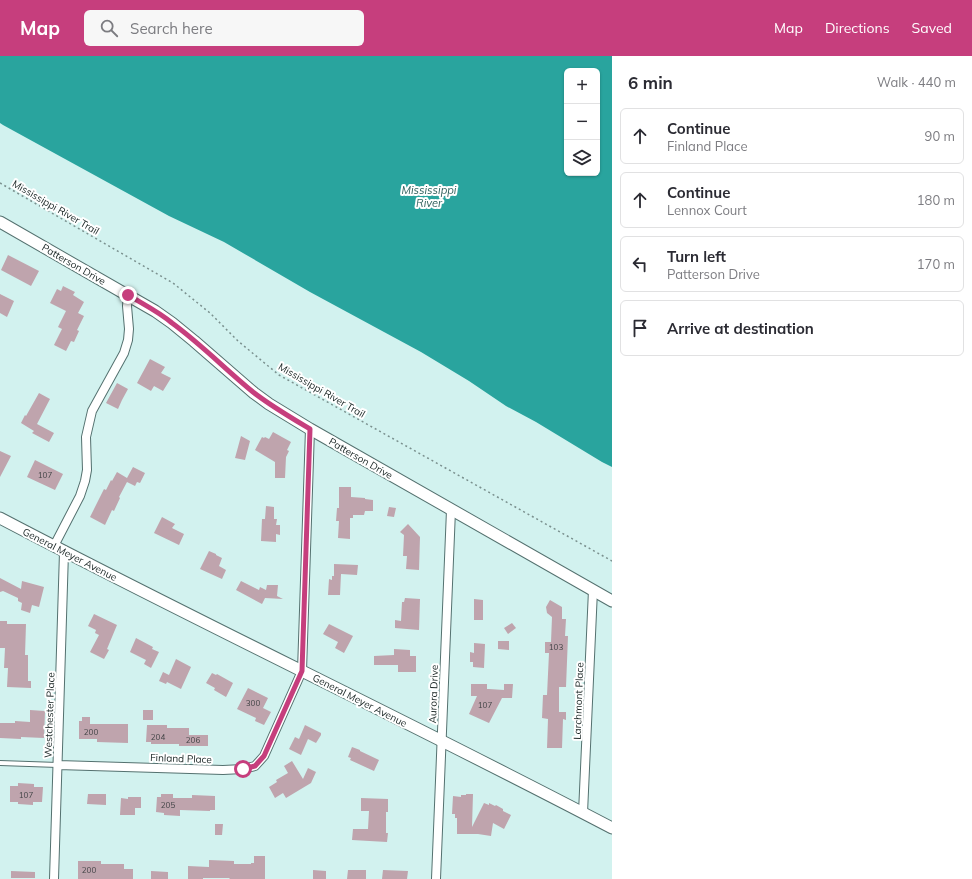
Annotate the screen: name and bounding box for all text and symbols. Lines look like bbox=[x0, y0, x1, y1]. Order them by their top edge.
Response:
search box bbox=[84, 10, 364, 46]
text: Map bbox=[20, 16, 60, 40]
icon: search bbox=[98, 17, 120, 39]
text: Search here bbox=[130, 19, 213, 38]
text: Map bbox=[774, 19, 803, 37]
text: Directions bbox=[825, 19, 890, 37]
text: Saved bbox=[912, 19, 952, 37]
map controls bbox=[564, 68, 600, 176]
button: + bbox=[564, 68, 600, 104]
text: 6 min bbox=[628, 72, 673, 93]
text: Walk · 440 m bbox=[877, 74, 956, 90]
button: − bbox=[564, 104, 600, 140]
text: Continue bbox=[667, 119, 730, 138]
icon: ahead bbox=[629, 125, 651, 147]
text: 90 m bbox=[925, 128, 955, 144]
text: Finland Place bbox=[667, 138, 747, 154]
button: layers bbox=[564, 140, 600, 176]
street label: Mississippi River Trail bbox=[10, 177, 102, 238]
water label: Mississippi River bbox=[402, 183, 457, 210]
text: Continue bbox=[667, 183, 730, 202]
icon: ahead bbox=[629, 189, 651, 211]
text: 180 m bbox=[917, 192, 955, 208]
text: Lennox Court bbox=[667, 202, 747, 218]
street label: Patterson Drive bbox=[40, 241, 108, 288]
text: Turn left bbox=[667, 247, 726, 266]
icon: left bbox=[629, 253, 651, 275]
text: 170 m bbox=[917, 256, 955, 272]
text: Patterson Drive bbox=[667, 266, 760, 282]
route end bbox=[119, 286, 137, 304]
icon: arrive bbox=[629, 317, 651, 339]
text: Arrive at destination bbox=[667, 319, 814, 338]
street label: Mississippi River Trail bbox=[276, 360, 368, 421]
street label: Patterson Drive bbox=[327, 435, 395, 482]
house number: 107 bbox=[38, 470, 52, 480]
street label: General Meyer Avenue bbox=[20, 525, 119, 584]
house number: 103 bbox=[549, 642, 563, 652]
street label: Larchmont Place bbox=[571, 662, 586, 740]
street label: Aurora Drive bbox=[426, 664, 441, 724]
street label: General Meyer Avenue bbox=[310, 671, 409, 730]
street label: Westchester Place bbox=[42, 672, 57, 758]
house number: 300 bbox=[246, 698, 260, 708]
house number: 107 bbox=[478, 700, 492, 710]
house number: 200 bbox=[84, 727, 98, 737]
house number: 204 bbox=[151, 732, 165, 742]
house number: 206 bbox=[186, 735, 200, 745]
street label: Finland Place bbox=[150, 751, 212, 766]
route start bbox=[234, 760, 252, 778]
house number: 107 bbox=[19, 790, 33, 800]
house number: 205 bbox=[161, 800, 175, 810]
house number: 200 bbox=[82, 865, 96, 875]

